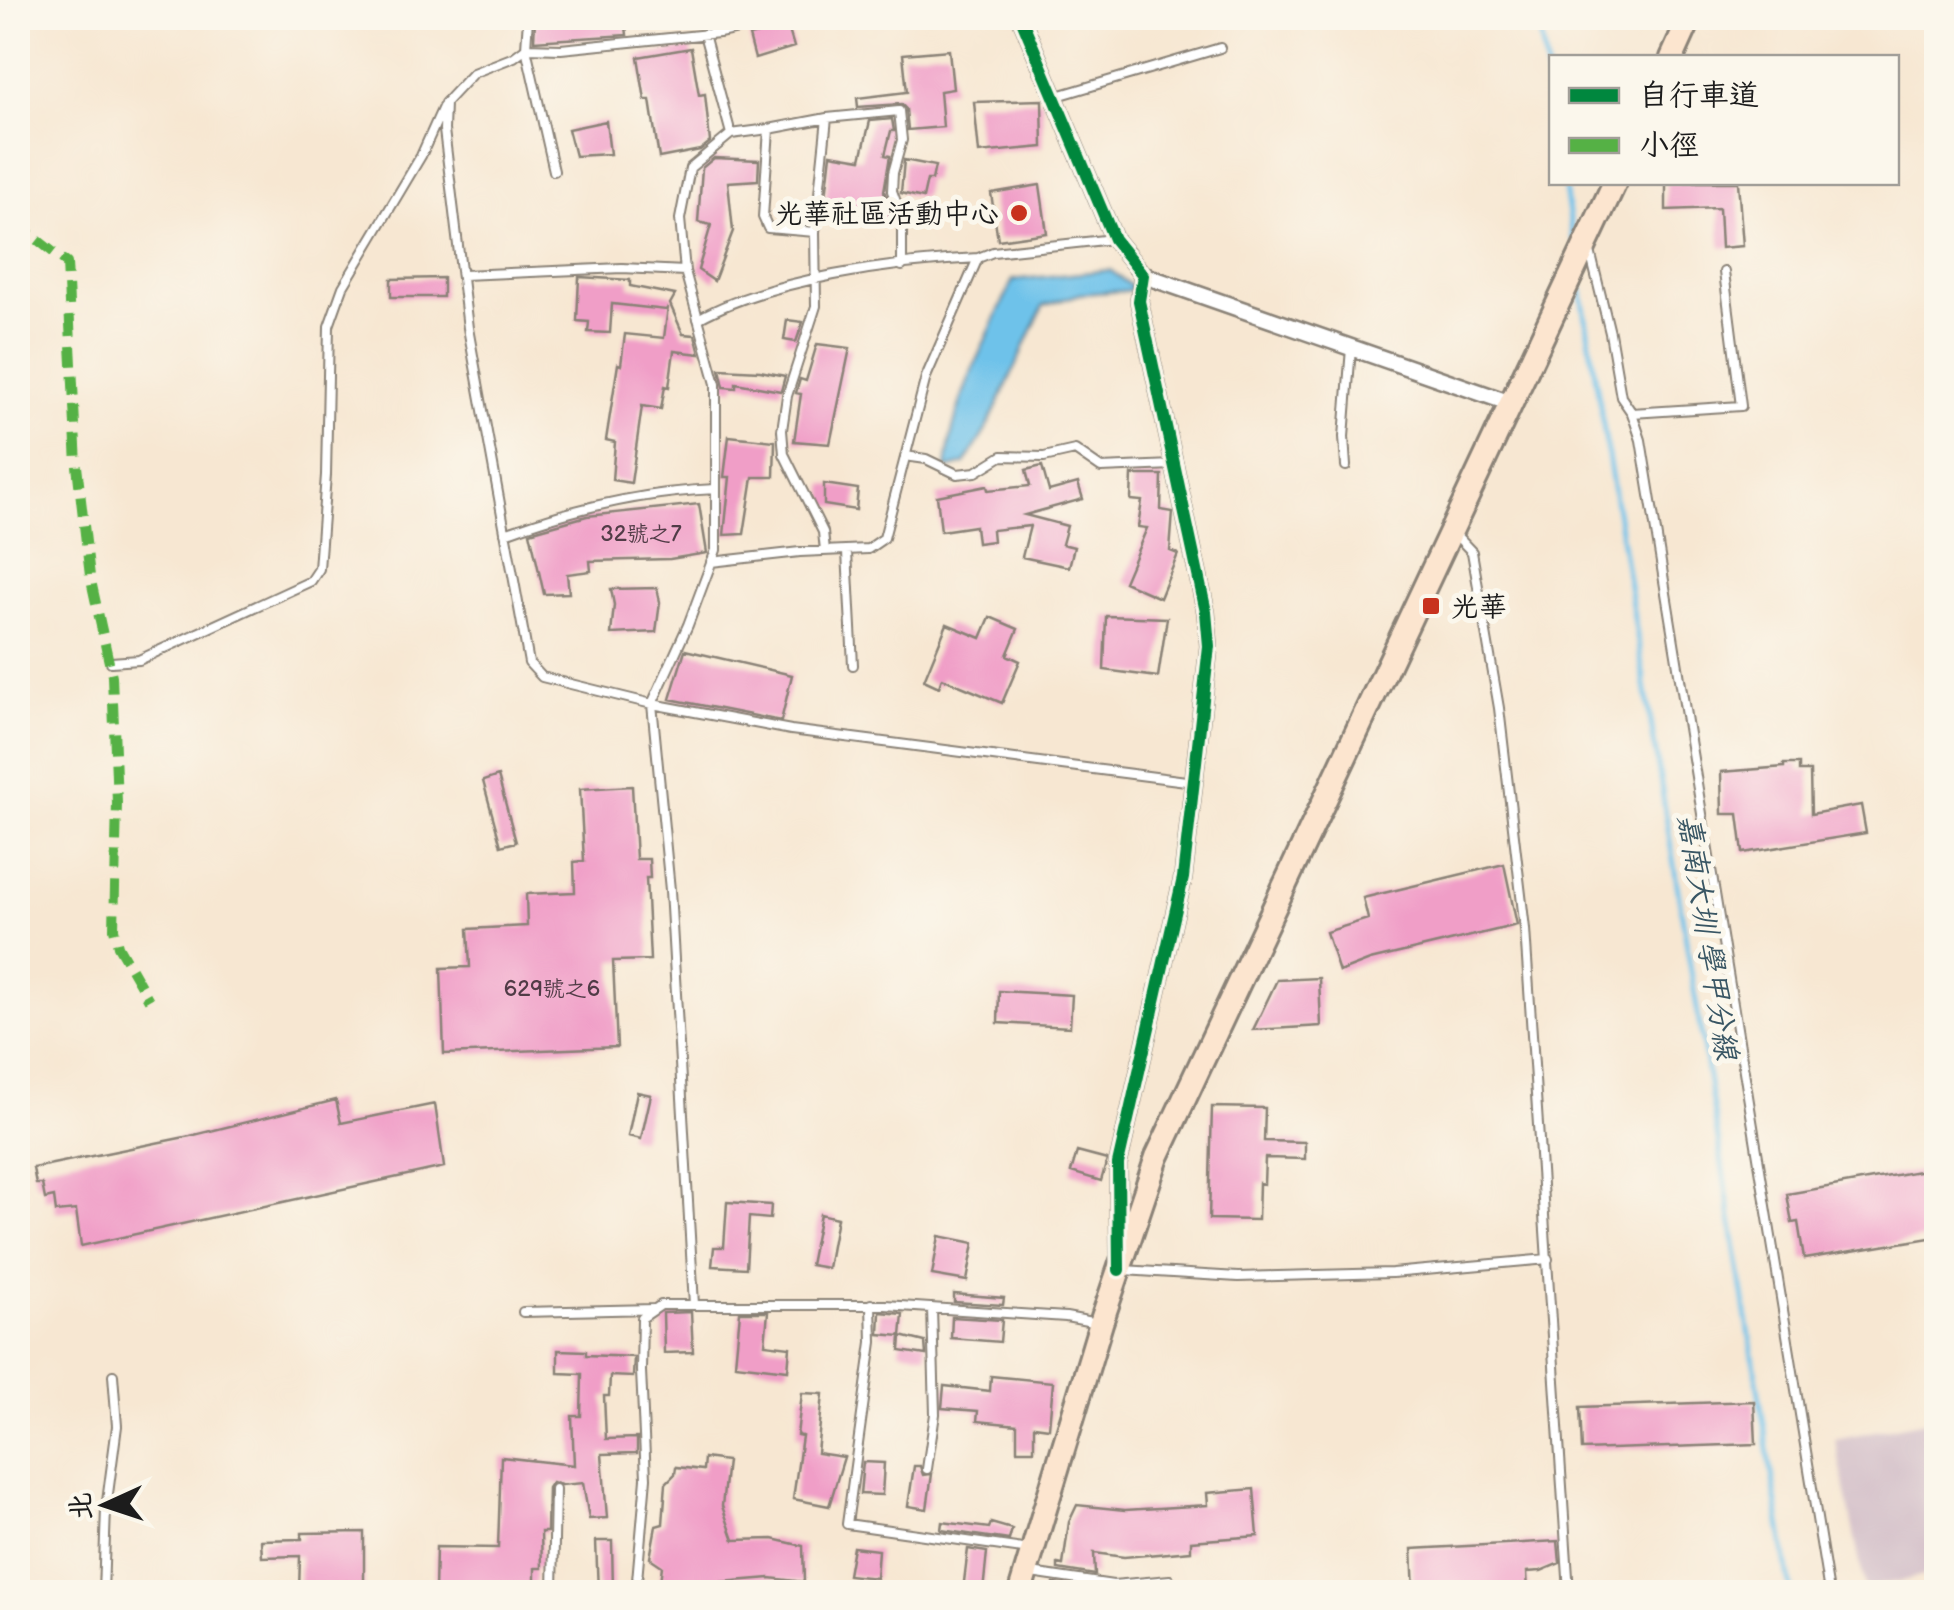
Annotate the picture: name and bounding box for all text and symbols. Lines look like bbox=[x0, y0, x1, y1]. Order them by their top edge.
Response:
legend bbox=[1549, 55, 1899, 185]
text: 自行車道 bbox=[1639, 78, 1759, 114]
text: 小徑 bbox=[1639, 128, 1699, 164]
place label: 光華社區活動中心 bbox=[775, 198, 999, 231]
marker: 光華社區活動中心 bbox=[1008, 202, 1030, 224]
house number: 32號之7 bbox=[600, 521, 682, 548]
place label: 光華 bbox=[1451, 591, 1507, 624]
marker: 光華 bbox=[1420, 595, 1442, 617]
water label: 嘉南大圳 學甲分線 bbox=[1670, 812, 1745, 1064]
house number: 629號之6 bbox=[504, 976, 600, 1003]
north arrow bbox=[55, 1455, 155, 1555]
text: 北 bbox=[64, 1491, 99, 1521]

